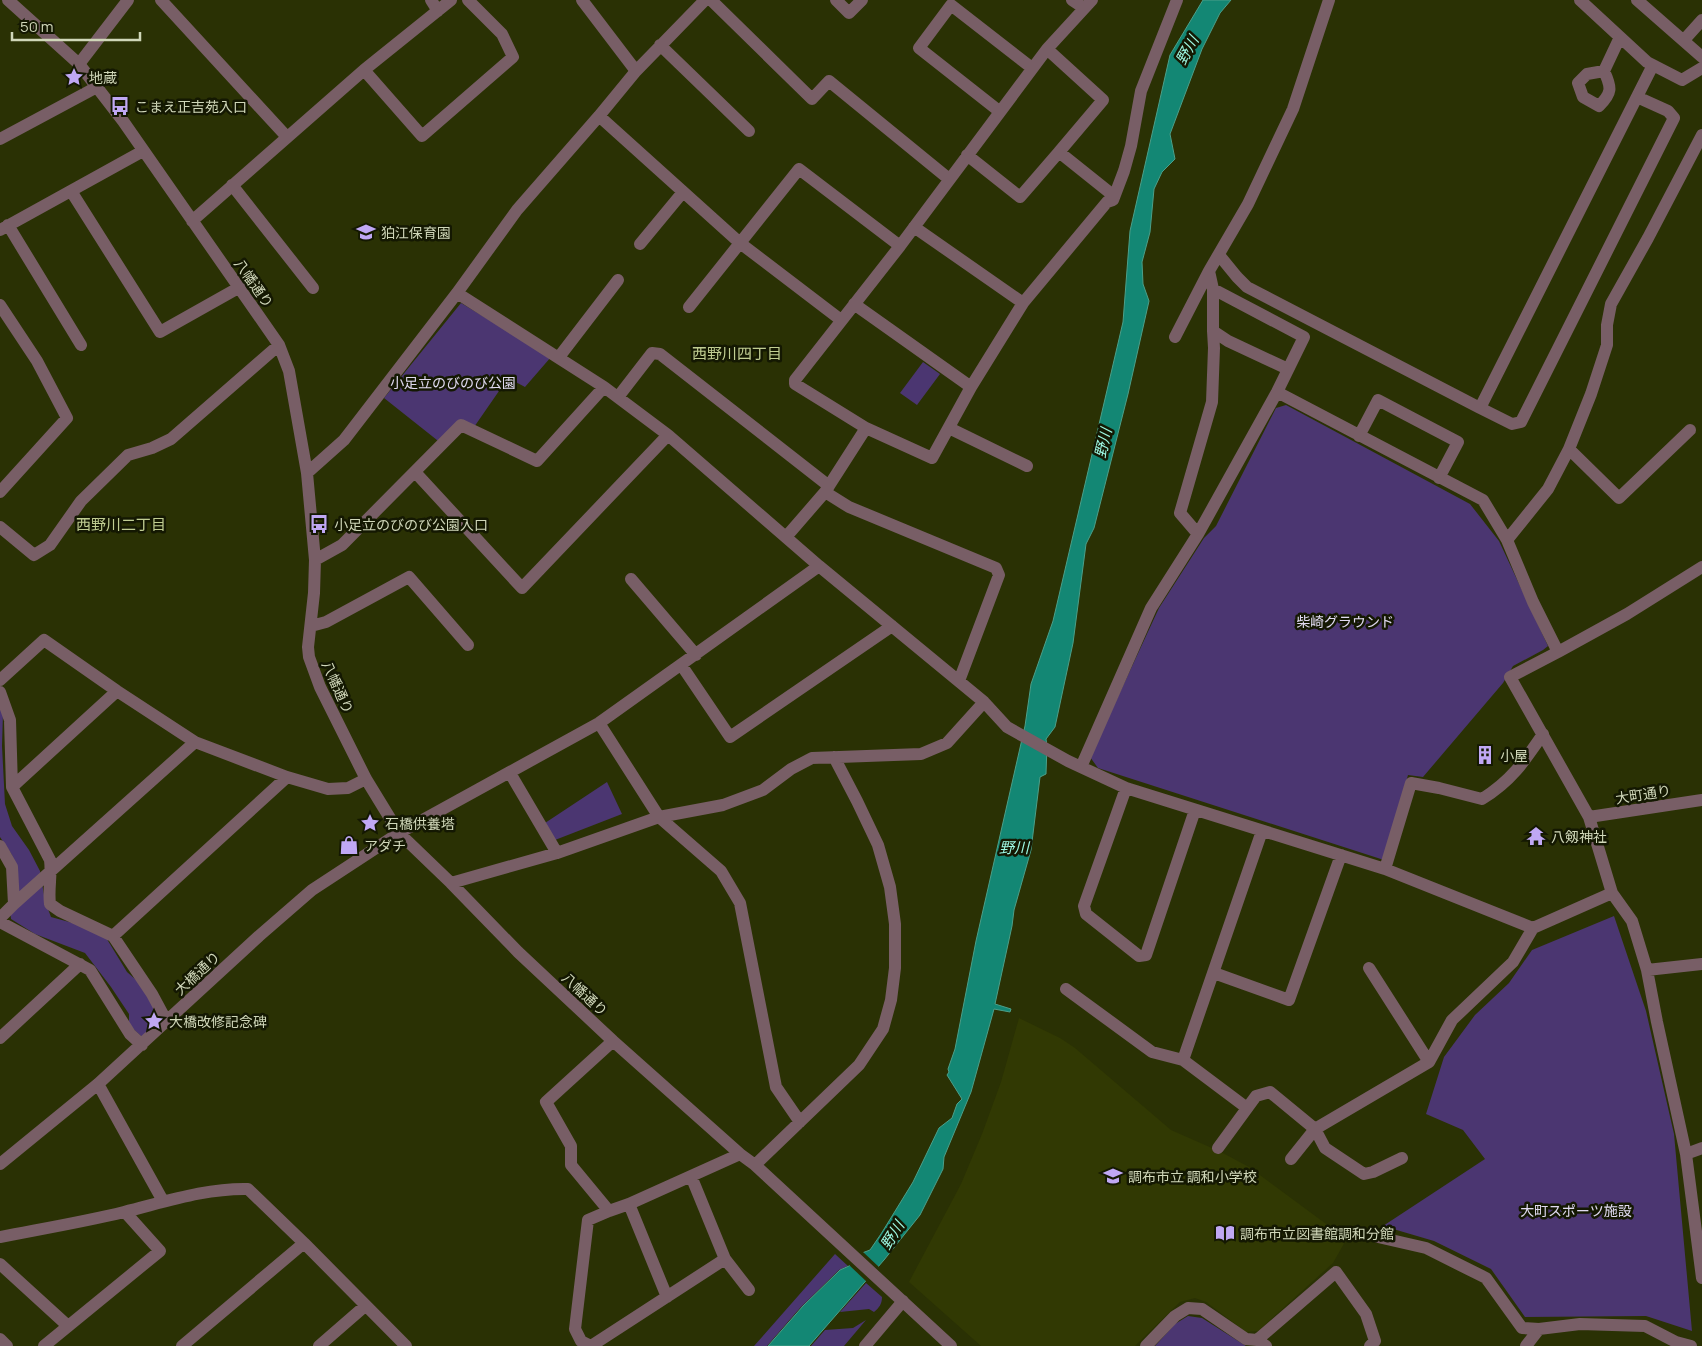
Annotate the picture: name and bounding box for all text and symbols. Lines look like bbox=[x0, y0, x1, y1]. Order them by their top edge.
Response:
scale bar bbox=[12, 10, 140, 42]
text: 50 m bbox=[20, 16, 54, 37]
water label: 野川 bbox=[1171, 30, 1204, 68]
place icon: 地蔵 bbox=[63, 66, 85, 88]
place label: 地蔵 bbox=[89, 68, 117, 87]
bus stop icon: こまえ正吉苑入口 bbox=[109, 95, 131, 117]
place label: こまえ正吉苑入口 bbox=[135, 97, 247, 116]
school or university icon: 狛江保育園 bbox=[355, 221, 377, 243]
place label: 狛江保育園 bbox=[381, 223, 451, 242]
street label: 八幡通り bbox=[230, 255, 278, 311]
district label: 西野川四丁目 bbox=[692, 343, 782, 364]
park label: 小足立のびのび公園 bbox=[390, 373, 516, 392]
water label: 野川 bbox=[1089, 424, 1117, 460]
bus stop icon: 小足立のびのび公園入口 bbox=[308, 513, 330, 535]
district label: 西野川二丁目 bbox=[76, 514, 166, 535]
place label: 小足立のびのび公園入口 bbox=[334, 515, 488, 534]
park label: 柴崎グラウンド bbox=[1296, 612, 1394, 631]
street label: 八幡通り bbox=[318, 658, 358, 716]
building icon: 小屋 bbox=[1474, 744, 1496, 766]
place label: 小屋 bbox=[1500, 746, 1528, 765]
street label: 大町通り bbox=[1614, 780, 1672, 808]
place icon: 石橋供養塔 bbox=[359, 812, 381, 834]
place label: 石橋供養塔 bbox=[385, 814, 455, 833]
temple icon: 八剱神社 bbox=[1525, 825, 1547, 847]
place label: 八剱神社 bbox=[1551, 827, 1607, 846]
shop icon: アダチ bbox=[338, 834, 360, 856]
place label: アダチ bbox=[364, 836, 406, 855]
water label: 野川 bbox=[999, 837, 1031, 858]
street label: 大橋通り bbox=[170, 947, 224, 999]
street label: 八幡通り bbox=[558, 968, 612, 1020]
place icon: 大橋改修記念碑 bbox=[143, 1010, 165, 1032]
place label: 大橋改修記念碑 bbox=[169, 1012, 267, 1031]
school or university icon: 調布市立 調和小学校 bbox=[1102, 1165, 1124, 1187]
place label: 調布市立 調和小学校 bbox=[1128, 1167, 1257, 1186]
park label: 大町スポーツ施設 bbox=[1520, 1201, 1632, 1220]
water label: 野川 bbox=[875, 1215, 910, 1253]
library icon: 調布市立図書館調和分館 bbox=[1214, 1222, 1236, 1244]
place label: 調布市立図書館調和分館 bbox=[1240, 1224, 1394, 1243]

